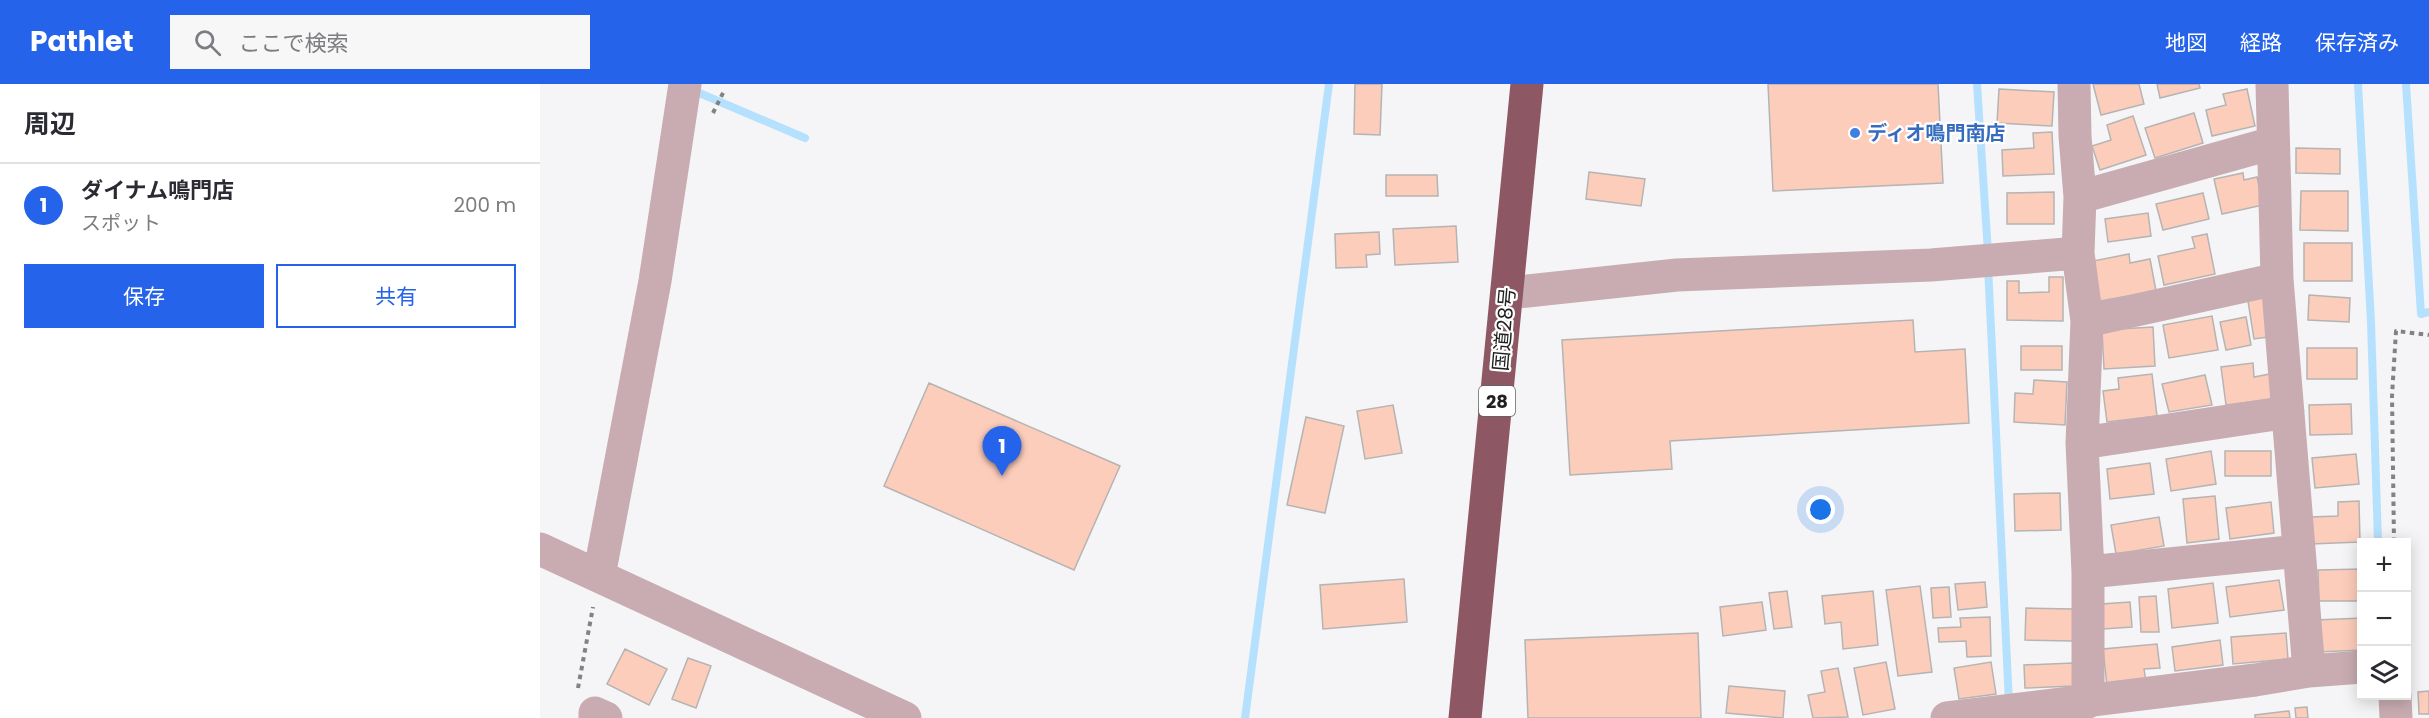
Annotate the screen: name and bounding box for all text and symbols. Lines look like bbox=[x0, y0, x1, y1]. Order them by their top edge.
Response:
search box bbox=[170, 15, 590, 69]
text: Pathlet bbox=[30, 22, 134, 61]
icon: search bbox=[191, 26, 224, 59]
text: ここで検索 bbox=[239, 28, 349, 59]
text: 地図 bbox=[2165, 28, 2207, 57]
text: 経路 bbox=[2240, 28, 2282, 57]
text: 保存済み bbox=[2315, 28, 2399, 57]
text: 周辺 bbox=[24, 106, 76, 142]
place label: ディオ鳴門南店 bbox=[1867, 119, 2006, 147]
marker: ディオ鳴門南店 bbox=[1848, 126, 1862, 140]
text: ダイナム鳴門店 bbox=[81, 175, 234, 206]
text: 1 bbox=[40, 191, 47, 219]
text: 200 m bbox=[453, 191, 516, 219]
text: スポット bbox=[81, 209, 161, 237]
button: 保存 bbox=[24, 264, 264, 328]
button: 共有 bbox=[276, 264, 516, 328]
street label: 国道28号 bbox=[1486, 286, 1522, 372]
road number: 28 bbox=[1479, 386, 1515, 416]
pin: 1 bbox=[982, 426, 1022, 476]
your location bbox=[1806, 495, 1835, 524]
map controls bbox=[2357, 538, 2411, 700]
button: + bbox=[2357, 538, 2411, 592]
button: − bbox=[2357, 592, 2411, 646]
button: layers bbox=[2357, 646, 2411, 700]

